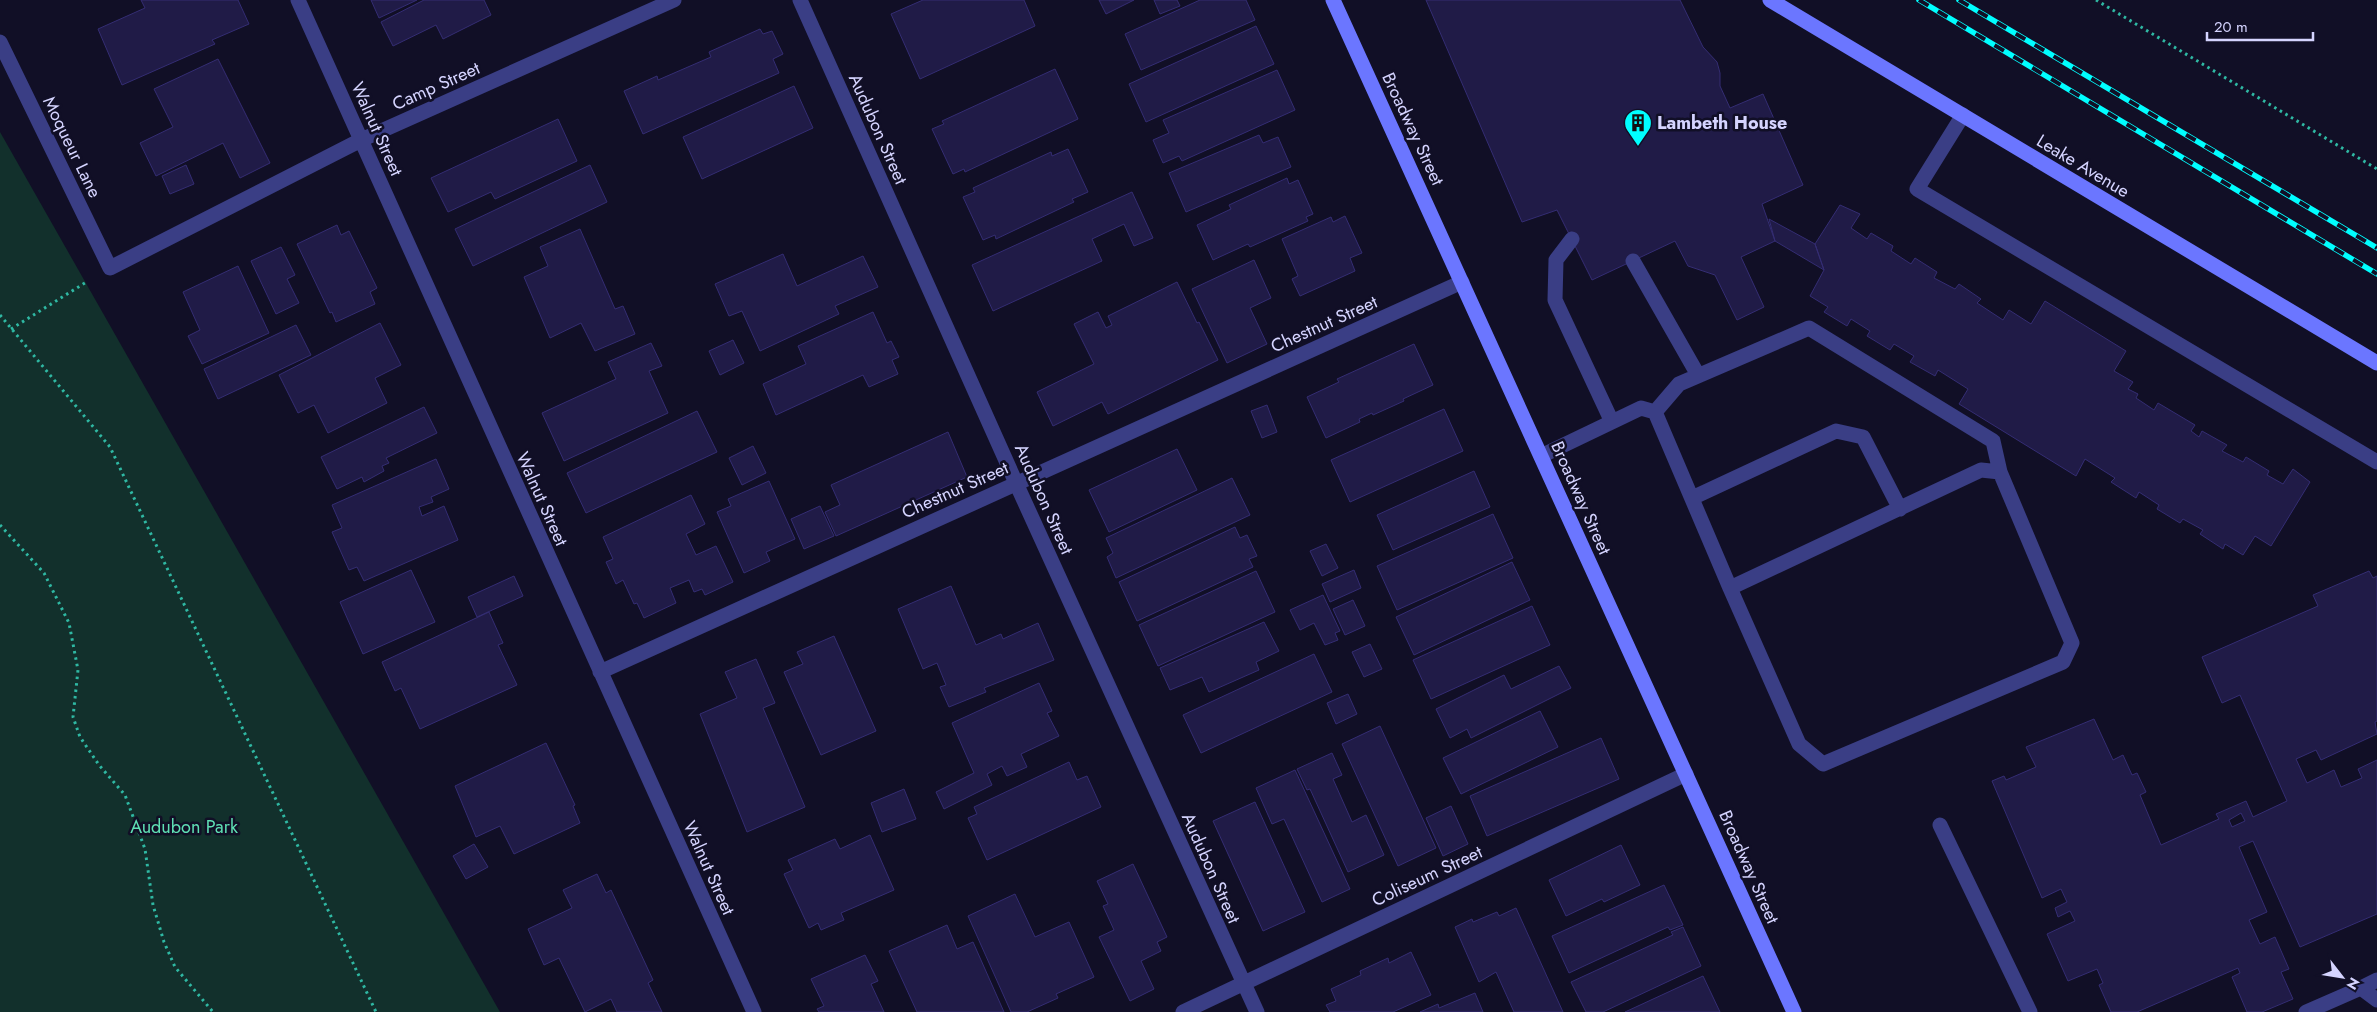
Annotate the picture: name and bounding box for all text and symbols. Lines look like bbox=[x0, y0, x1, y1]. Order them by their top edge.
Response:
scale bar bbox=[2207, 10, 2313, 42]
text: 20 m bbox=[2214, 16, 2248, 38]
street label: Camp Street bbox=[388, 55, 485, 117]
street label: Broadway Street bbox=[1375, 68, 1451, 190]
street label: Audubon Street bbox=[842, 70, 914, 189]
street label: Walnut Street bbox=[345, 78, 410, 181]
street label: Moqueur Lane bbox=[36, 92, 108, 202]
building icon: Lambeth House bbox=[1623, 108, 1653, 147]
place label: Lambeth House bbox=[1657, 110, 1787, 136]
street label: Leake Avenue bbox=[2032, 128, 2134, 204]
street label: Chestnut Street bbox=[1267, 289, 1382, 359]
street label: Broadway Street bbox=[1544, 437, 1618, 560]
street label: Audubon Street bbox=[1008, 440, 1080, 559]
street label: Walnut Street bbox=[510, 448, 575, 551]
street label: Chestnut Street bbox=[898, 455, 1013, 525]
street label: Broadway Street bbox=[1712, 806, 1786, 929]
street label: Audubon Street bbox=[1175, 809, 1247, 928]
park label: Audubon Park bbox=[130, 814, 238, 840]
street label: Walnut Street bbox=[677, 817, 742, 920]
street label: Coliseum Street bbox=[1367, 839, 1487, 913]
north arrow bbox=[2317, 952, 2367, 1002]
text: N bbox=[2342, 974, 2365, 994]

